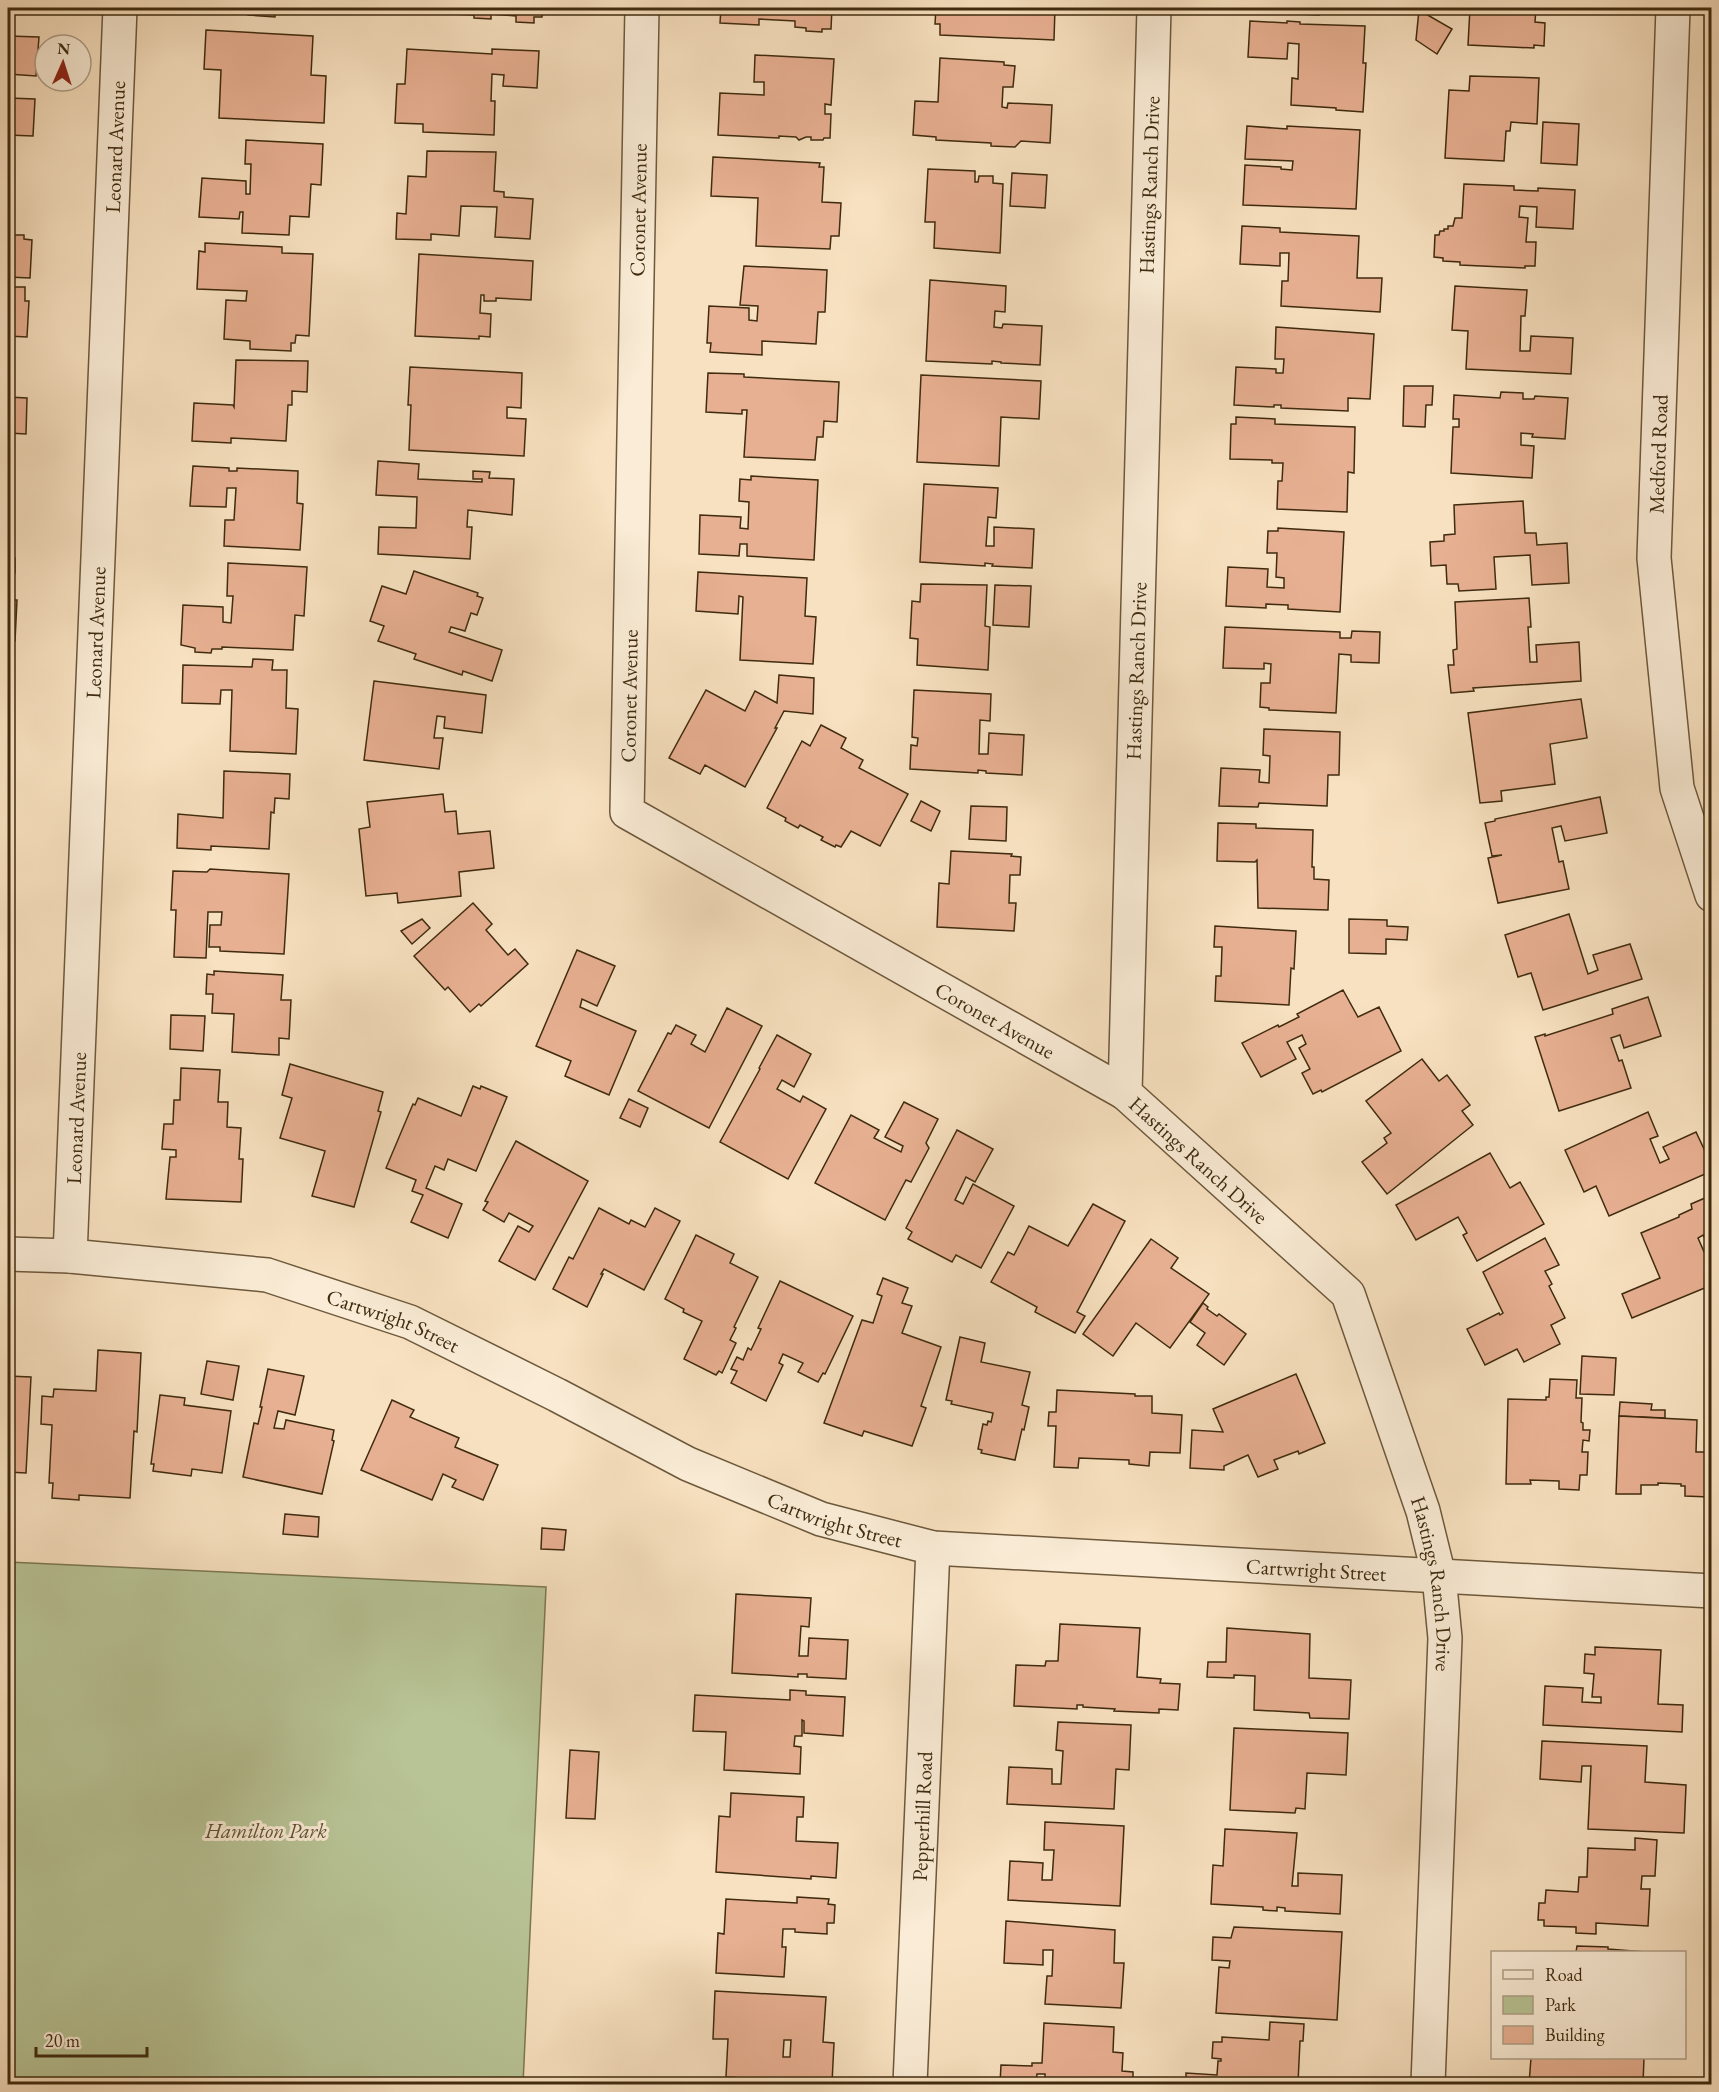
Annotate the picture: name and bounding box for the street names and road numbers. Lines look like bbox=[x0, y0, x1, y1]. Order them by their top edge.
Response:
street label: Leonard Avenue bbox=[98, 80, 131, 214]
street label: Hastings Ranch Drive bbox=[1132, 96, 1166, 274]
street label: Coronet Avenue bbox=[623, 143, 653, 277]
street label: Medford Road bbox=[1642, 393, 1674, 514]
street label: Leonard Avenue bbox=[79, 566, 111, 699]
street label: Hastings Ranch Drive bbox=[1119, 582, 1153, 760]
street label: Coronet Avenue bbox=[614, 629, 644, 763]
street label: Coronet Avenue bbox=[931, 975, 1060, 1064]
street label: Leonard Avenue bbox=[59, 1051, 92, 1185]
street label: Hastings Ranch Drive bbox=[1124, 1090, 1274, 1229]
street label: Cartwright Street bbox=[323, 1282, 465, 1358]
street label: Cartwright Street bbox=[763, 1485, 906, 1553]
street label: Hastings Ranch Drive bbox=[1405, 1492, 1459, 1672]
street label: Cartwright Street bbox=[1245, 1552, 1387, 1587]
street label: Pepperhill Road bbox=[905, 1750, 938, 1882]

